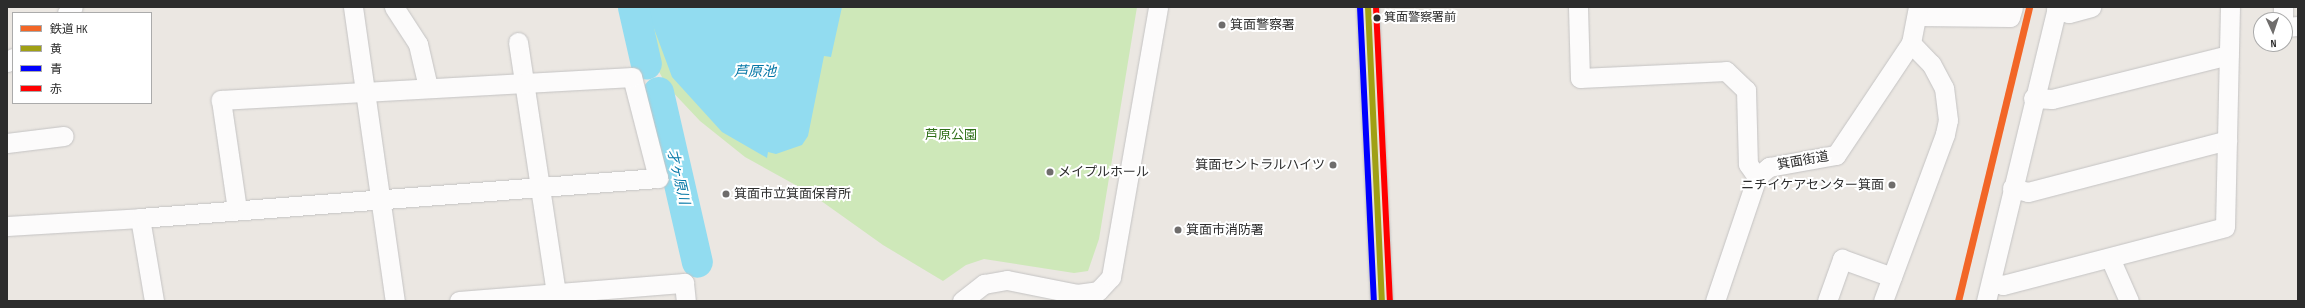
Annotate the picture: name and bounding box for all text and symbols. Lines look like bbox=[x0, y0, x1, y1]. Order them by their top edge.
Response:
place label: 箕面警察署前 bbox=[1384, 11, 1456, 25]
legend bbox=[12, 12, 152, 104]
north arrow bbox=[2253, 12, 2293, 52]
marker: 箕面警察署前 bbox=[1372, 13, 1382, 23]
place label: 箕面警察署 bbox=[1230, 17, 1295, 33]
marker: 箕面警察署 bbox=[1217, 20, 1227, 30]
text: 鉄道 HK bbox=[50, 22, 87, 37]
text: N bbox=[2270, 37, 2277, 50]
text: 黄 bbox=[50, 42, 62, 57]
text: 青 bbox=[50, 62, 62, 77]
water label: 芦原池 bbox=[734, 64, 776, 80]
text: 赤 bbox=[50, 82, 62, 97]
park label: 芦原公園 bbox=[925, 127, 977, 143]
water label: 才ヶ原川 bbox=[664, 148, 692, 206]
street label: 箕面街道 bbox=[1776, 149, 1830, 173]
place label: 箕面セントラルハイツ bbox=[1195, 157, 1325, 173]
marker: 箕面セントラルハイツ bbox=[1328, 160, 1338, 170]
place label: メイプルホール bbox=[1058, 164, 1149, 180]
marker: メイプルホール bbox=[1045, 167, 1055, 177]
place label: ニチイケアセンター箕面 bbox=[1741, 177, 1884, 193]
marker: ニチイケアセンター箕面 bbox=[1887, 180, 1897, 190]
place label: 箕面市立箕面保育所 bbox=[734, 186, 851, 202]
marker: 箕面市立箕面保育所 bbox=[721, 189, 731, 199]
place label: 箕面市消防署 bbox=[1186, 222, 1264, 238]
marker: 箕面市消防署 bbox=[1173, 225, 1183, 235]

